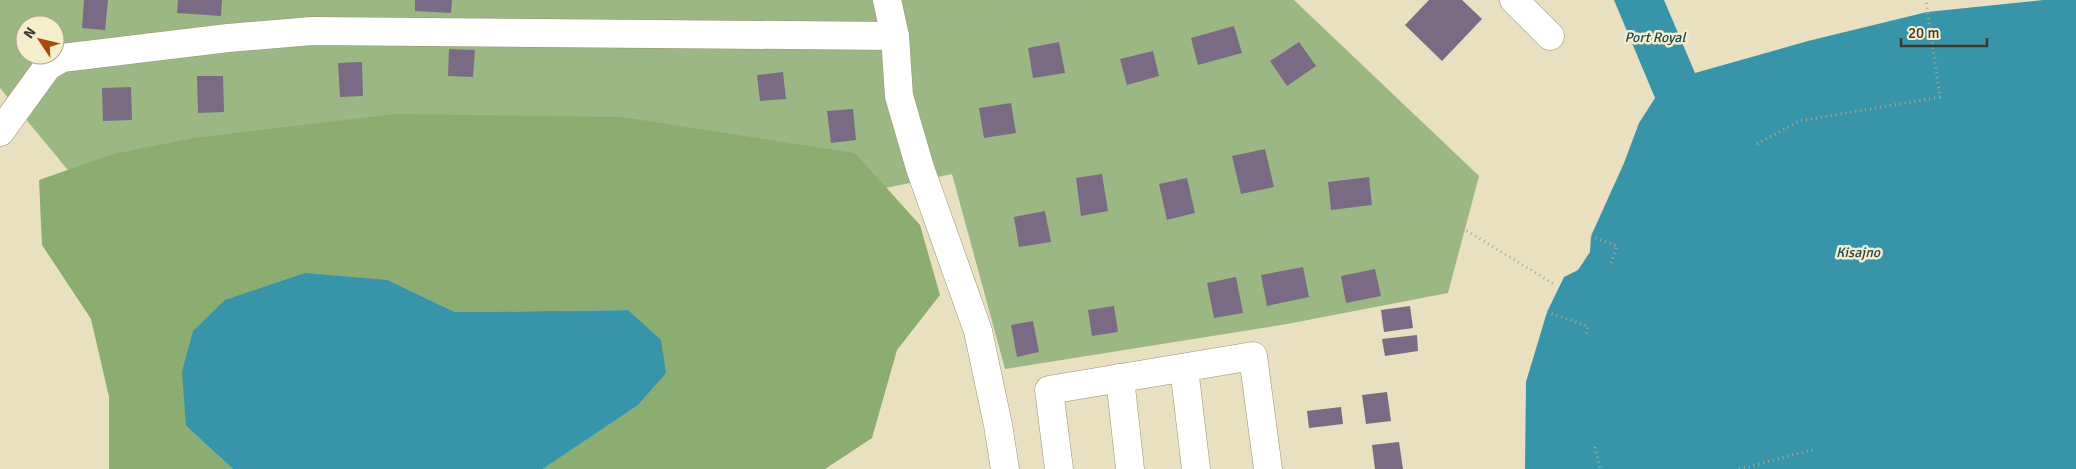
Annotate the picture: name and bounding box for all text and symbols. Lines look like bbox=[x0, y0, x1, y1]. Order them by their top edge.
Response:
north arrow bbox=[15, 15, 65, 65]
scale bar bbox=[1901, 15, 1987, 47]
text: N bbox=[20, 24, 40, 42]
text: 20 m bbox=[1908, 24, 1939, 42]
water label: Port Royal bbox=[1624, 29, 1686, 46]
water label: Kisajno bbox=[1836, 244, 1881, 261]

